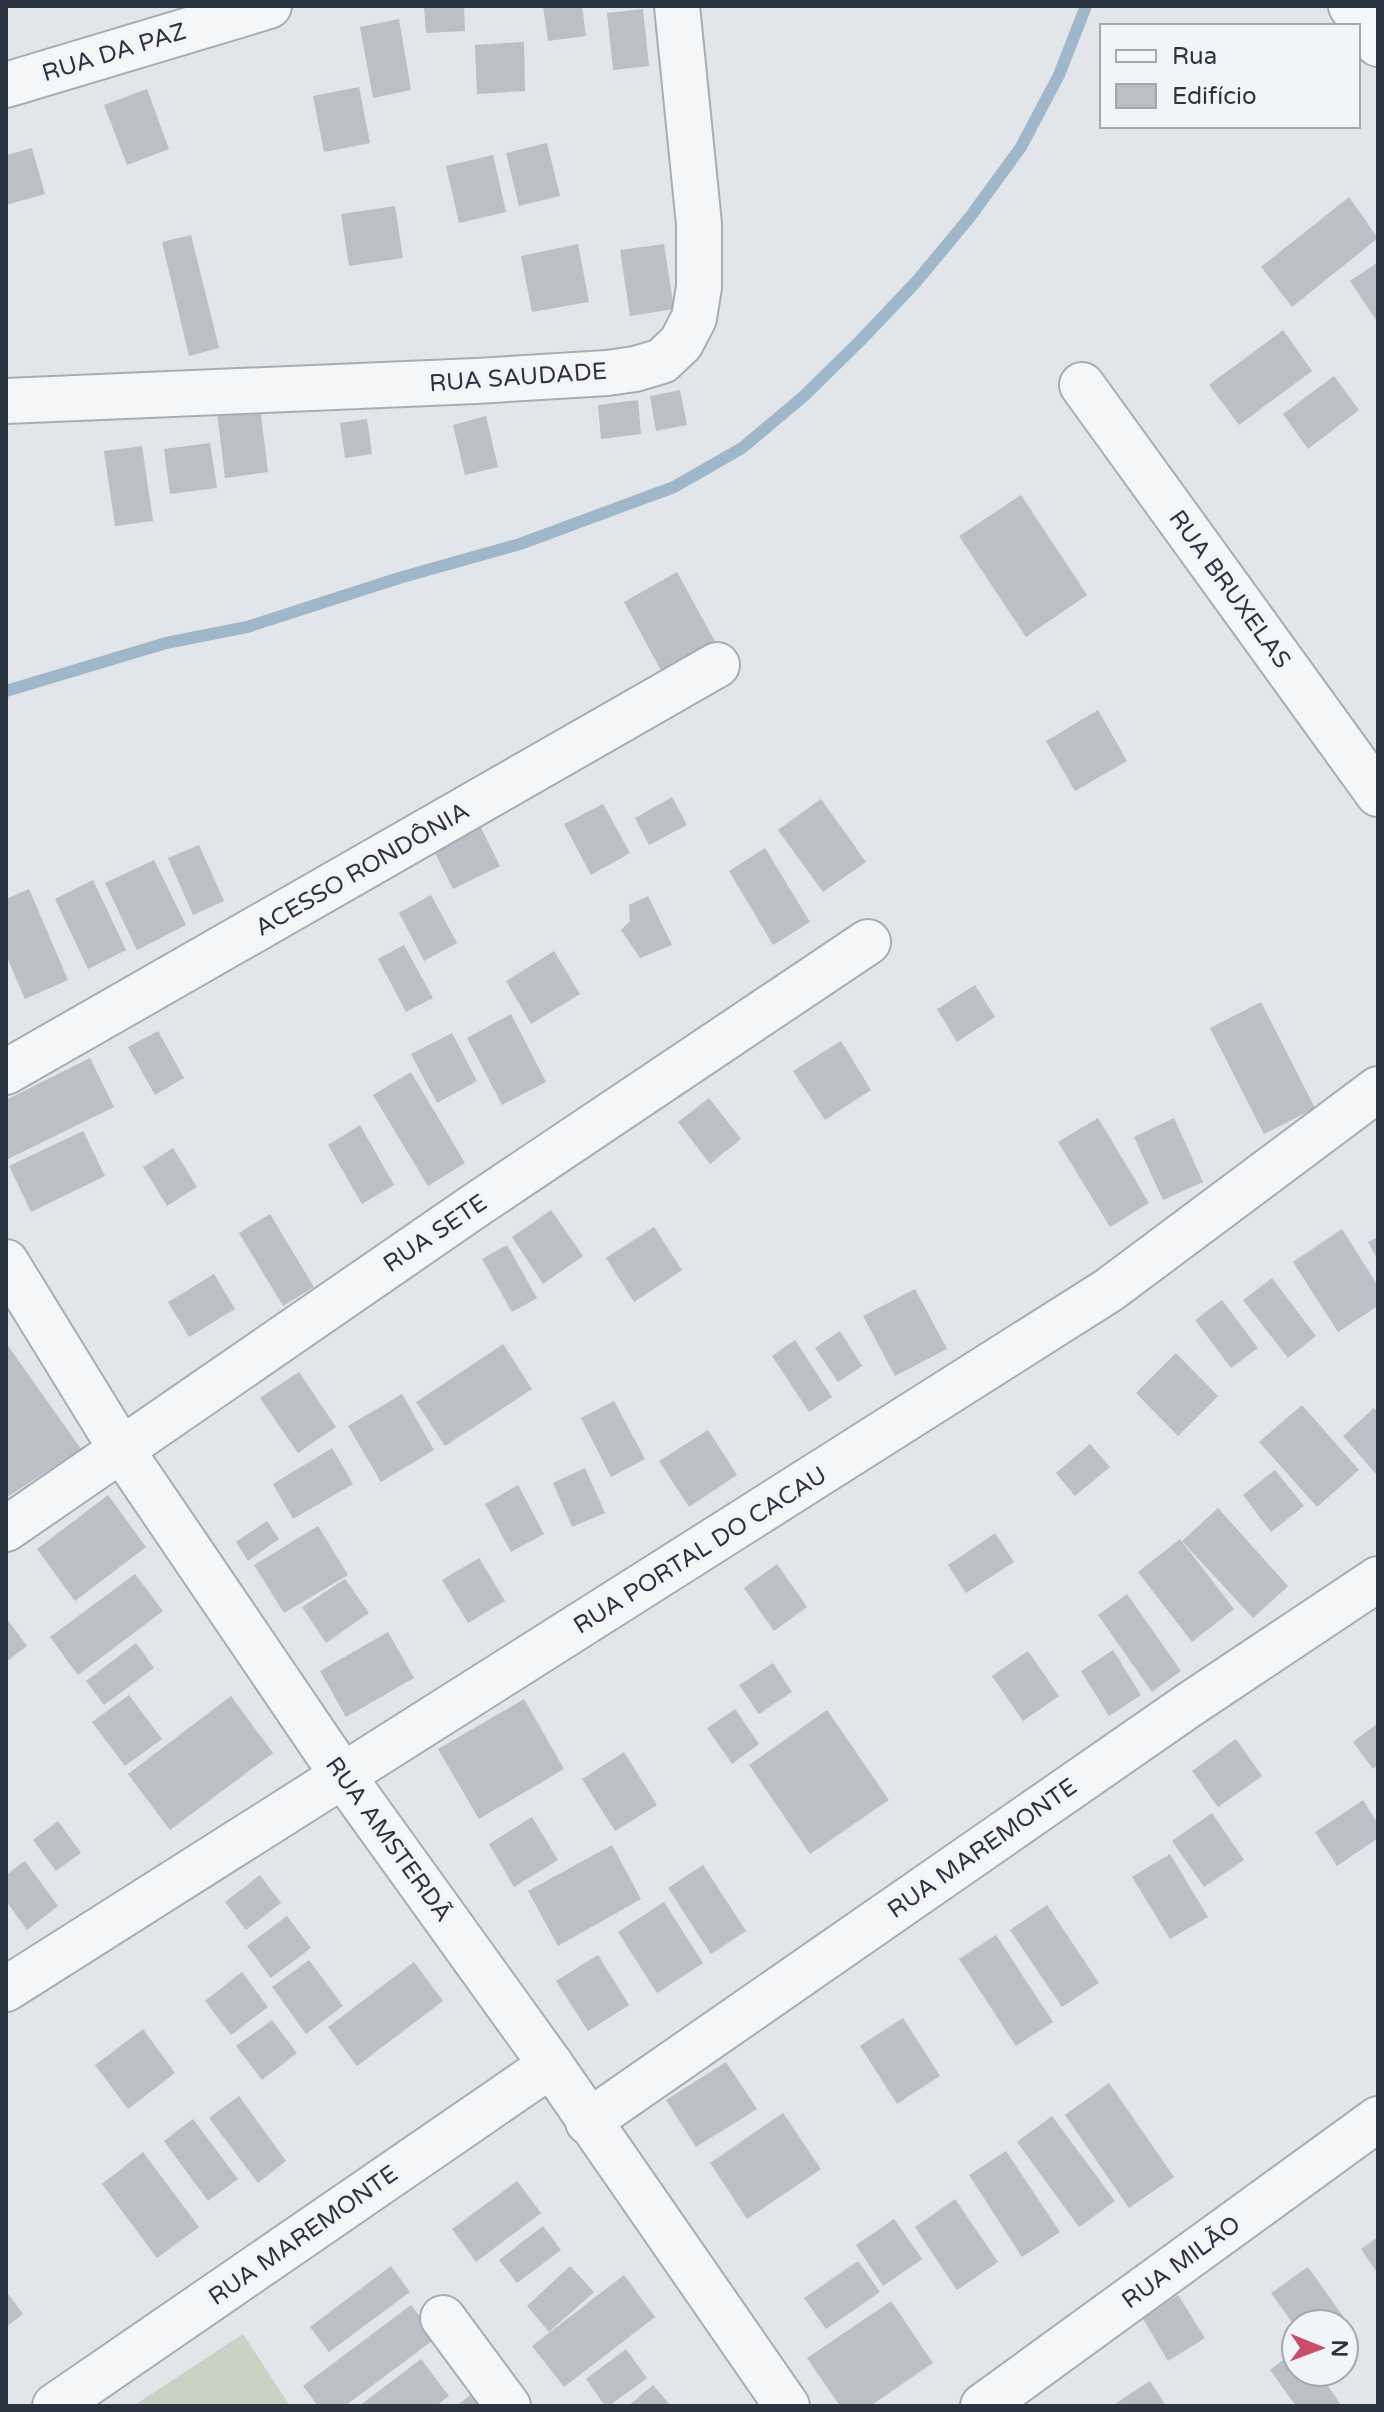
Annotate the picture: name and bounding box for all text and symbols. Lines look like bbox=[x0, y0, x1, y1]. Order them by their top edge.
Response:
street label: RUA DA PAZ bbox=[39, 17, 190, 88]
legend bbox=[1100, 24, 1360, 128]
text: Rua bbox=[1172, 42, 1217, 71]
text: Edifício bbox=[1172, 82, 1257, 111]
street label: RUA SAUDADE bbox=[428, 357, 608, 398]
street label: RUA BRUXELAS bbox=[1163, 505, 1297, 674]
street label: ACESSO RONDÔNIA bbox=[250, 796, 474, 943]
street label: RUA SETE bbox=[378, 1188, 493, 1279]
street label: RUA PORTAL DO CACAU bbox=[568, 1460, 832, 1640]
street label: RUA AMSTERDÃ bbox=[319, 1751, 458, 1927]
street label: RUA MAREMONTE bbox=[882, 1772, 1082, 1925]
street label: RUA MAREMONTE bbox=[203, 2159, 403, 2312]
street label: RUA MILÃO bbox=[1116, 2210, 1246, 2315]
north arrow bbox=[1280, 2308, 1360, 2388]
text: N bbox=[1326, 2339, 1352, 2357]

